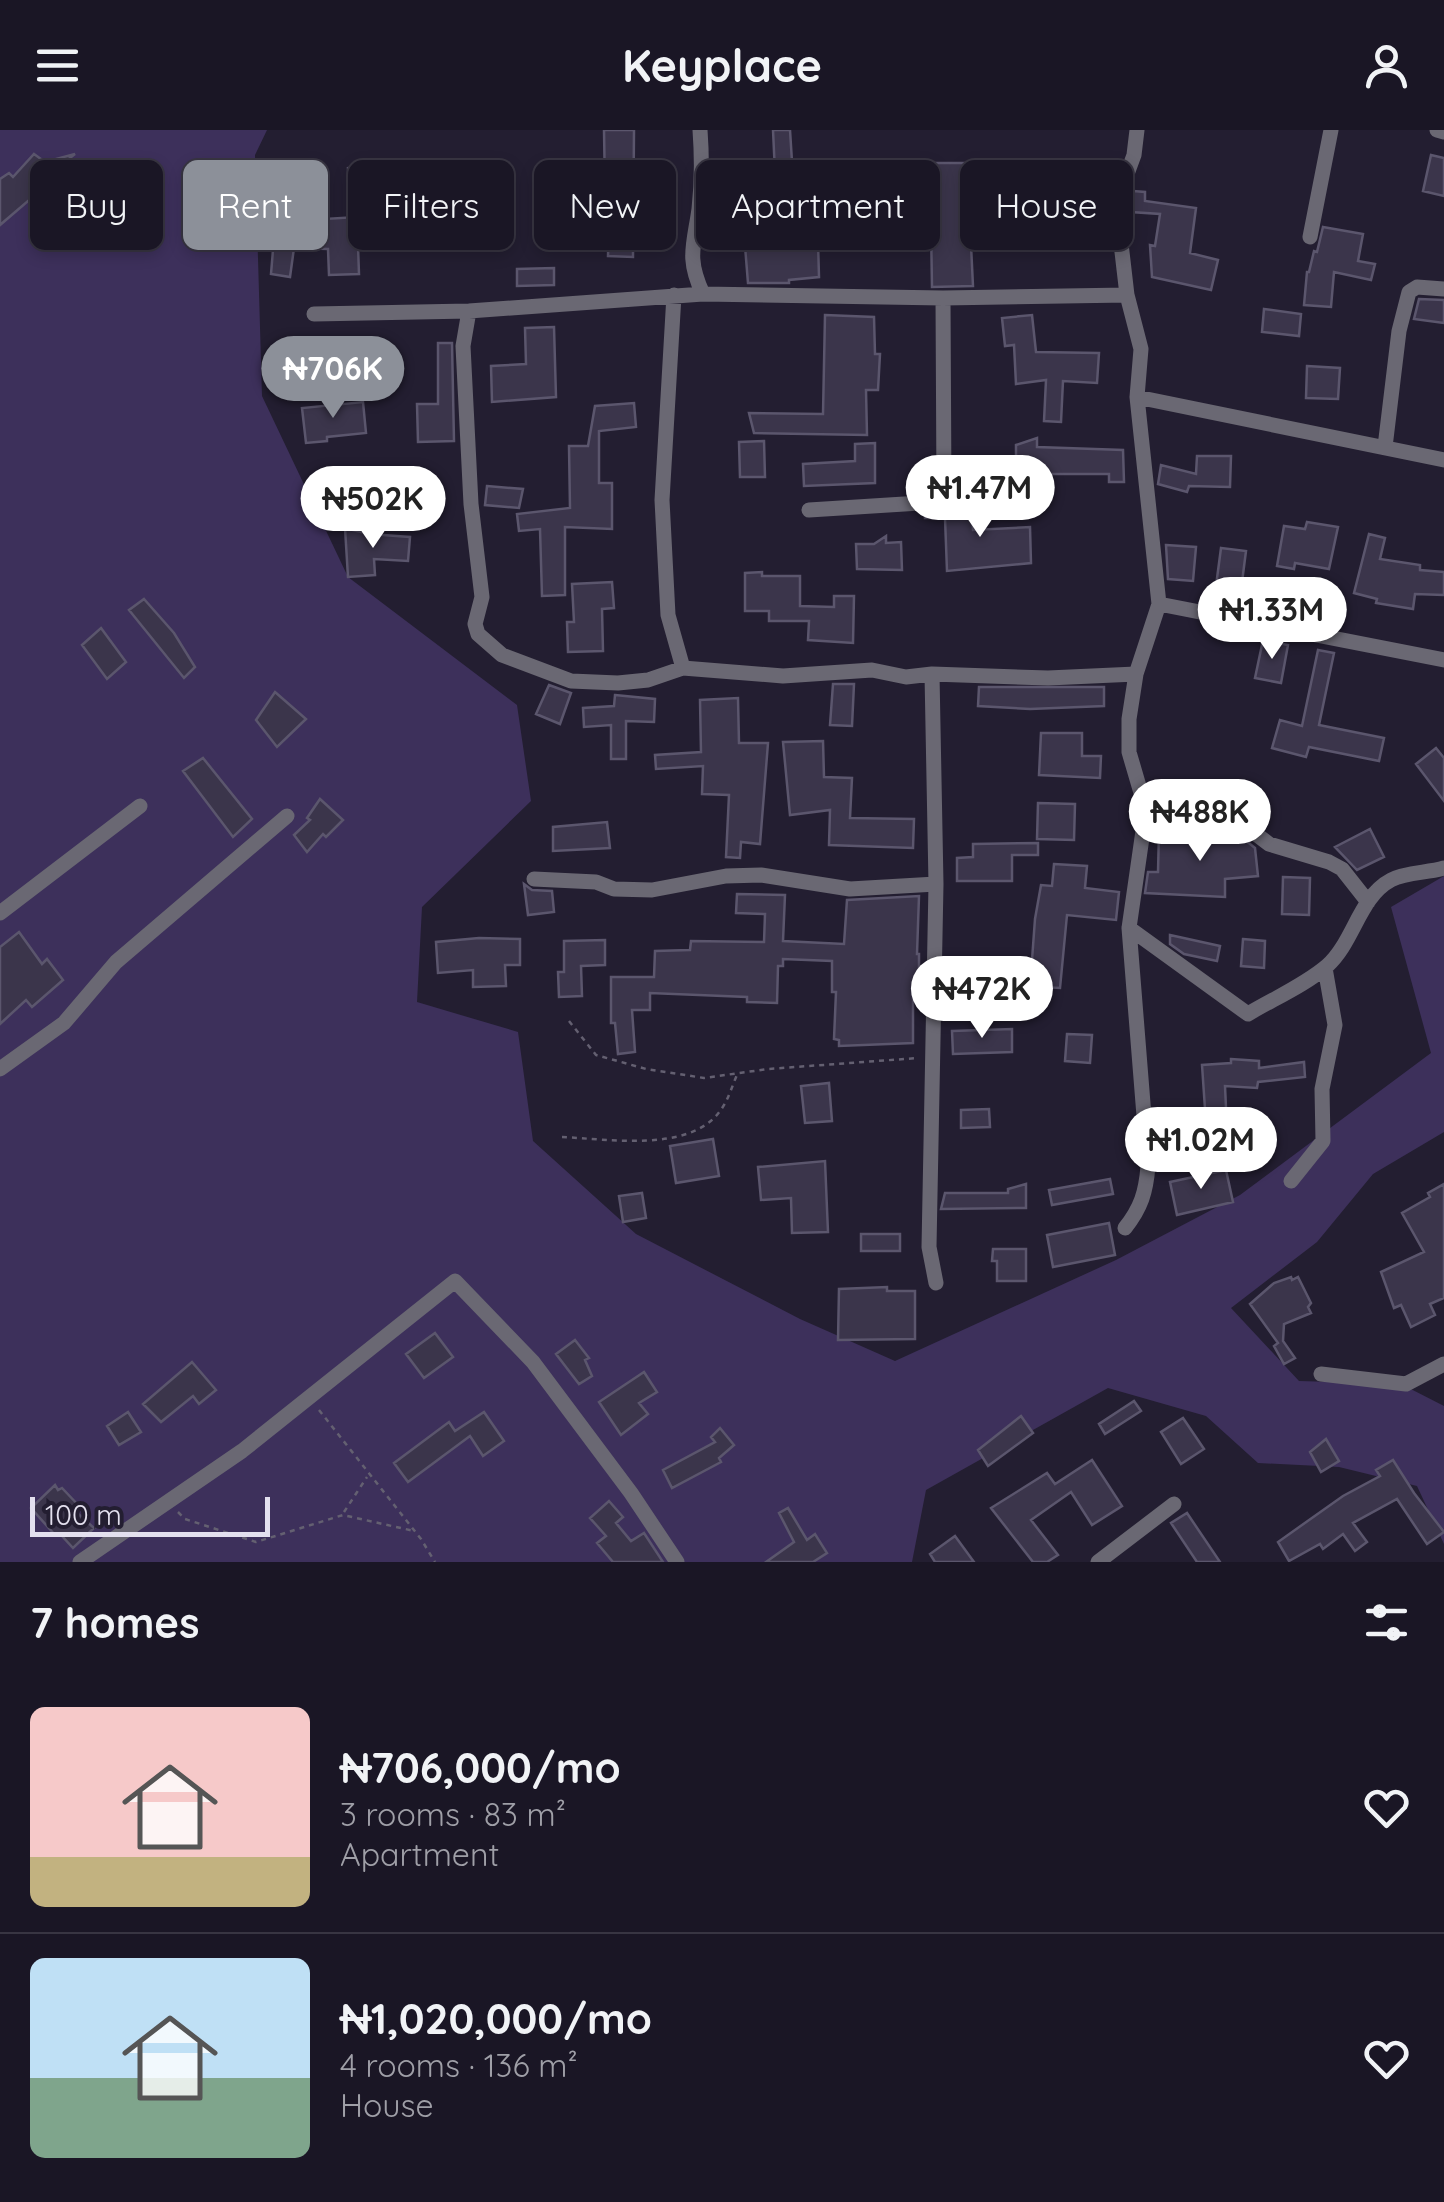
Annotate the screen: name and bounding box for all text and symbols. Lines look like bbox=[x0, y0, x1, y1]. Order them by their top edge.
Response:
text: Keyplace bbox=[622, 37, 822, 93]
icon: menu bbox=[30, 38, 85, 93]
icon: person bbox=[1359, 38, 1414, 93]
chip: Buy bbox=[30, 160, 163, 250]
chip: Rent bbox=[183, 160, 328, 250]
chip: Filters bbox=[348, 160, 514, 250]
chip: New bbox=[534, 160, 676, 250]
chip: Apartment bbox=[696, 160, 940, 250]
chip: House bbox=[960, 160, 1133, 250]
pin: ₦706K bbox=[263, 336, 403, 421]
text: ₦706K bbox=[283, 348, 383, 388]
pin: ₦1.47M bbox=[899, 455, 1061, 540]
pin: ₦502K bbox=[303, 466, 443, 551]
text: ₦1.47M bbox=[928, 467, 1032, 507]
text: ₦502K bbox=[323, 478, 423, 518]
pin: ₦1.33M bbox=[1191, 577, 1353, 662]
text: ₦1.33M bbox=[1220, 589, 1324, 629]
pin: ₦488K bbox=[1130, 779, 1270, 864]
text: ₦488K bbox=[1151, 791, 1249, 831]
pin: ₦472K bbox=[912, 956, 1052, 1041]
text: ₦472K bbox=[933, 968, 1031, 1008]
pin: ₦1.02M bbox=[1120, 1107, 1282, 1192]
text: ₦1.02M bbox=[1147, 1119, 1255, 1159]
scale bar bbox=[30, 1492, 270, 1536]
text: 100 m bbox=[45, 1497, 122, 1532]
icon: filters bbox=[1359, 1595, 1414, 1650]
text: 7 homes bbox=[30, 1596, 199, 1649]
text: ₦706,000/mo bbox=[340, 1741, 621, 1794]
icon: home bbox=[110, 1747, 230, 1867]
icon: heart bbox=[1359, 1780, 1414, 1835]
text: 3 rooms · 83 m² bbox=[340, 1794, 566, 1834]
text: Apartment bbox=[340, 1834, 499, 1874]
text: ₦1,020,000/mo bbox=[340, 1992, 652, 2045]
icon: home bbox=[110, 1998, 230, 2118]
icon: heart bbox=[1359, 2031, 1414, 2086]
text: 4 rooms · 136 m² bbox=[340, 2045, 578, 2085]
text: House bbox=[340, 2085, 434, 2125]

